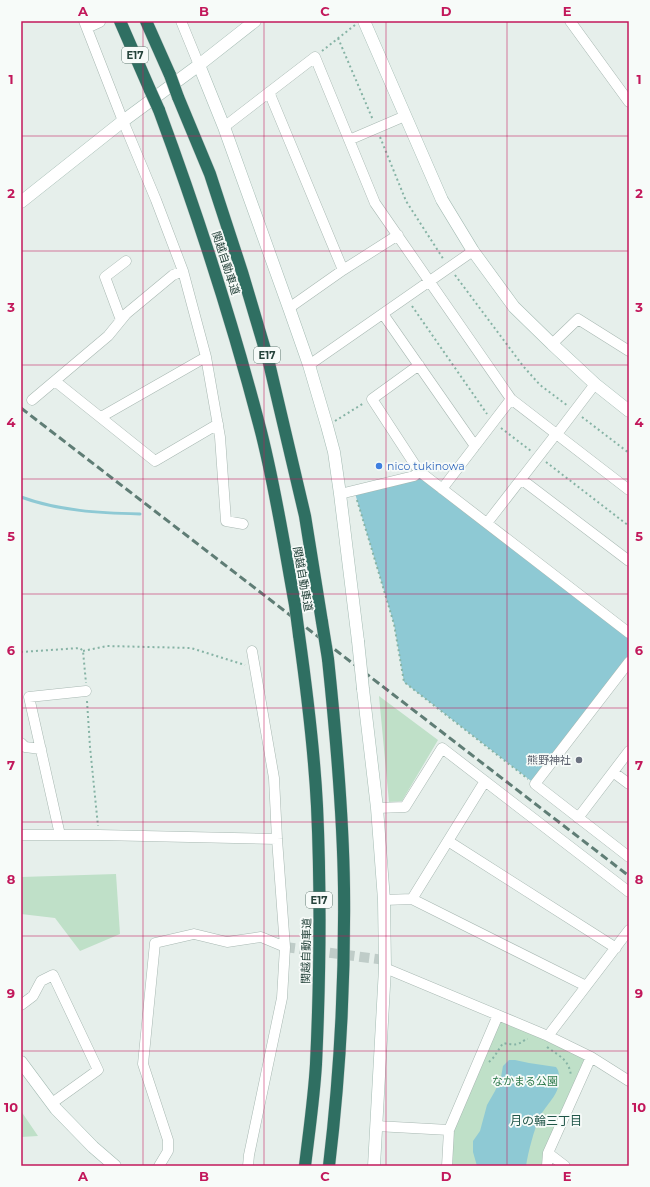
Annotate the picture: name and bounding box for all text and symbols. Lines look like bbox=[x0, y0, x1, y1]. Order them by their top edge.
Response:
text: A bbox=[77, 3, 89, 19]
text: B bbox=[199, 3, 209, 19]
text: C bbox=[320, 3, 330, 19]
text: D bbox=[441, 3, 452, 19]
text: E bbox=[563, 3, 572, 19]
road number: E17 bbox=[122, 47, 148, 63]
text: 1 bbox=[8, 71, 14, 87]
text: 1 bbox=[636, 71, 642, 87]
text: 2 bbox=[7, 185, 15, 201]
text: 2 bbox=[635, 185, 643, 201]
street label: 関越自動車道 bbox=[209, 229, 243, 297]
text: 3 bbox=[6, 299, 15, 315]
text: 3 bbox=[634, 299, 643, 315]
road number: E17 bbox=[254, 347, 280, 363]
text: 4 bbox=[7, 414, 16, 430]
text: 4 bbox=[635, 414, 644, 430]
place label: nico tukinowa bbox=[387, 459, 465, 473]
marker: nico tukinowa bbox=[374, 461, 384, 471]
text: 5 bbox=[7, 528, 15, 544]
text: 5 bbox=[635, 528, 643, 544]
street label: 関越自動車道 bbox=[290, 545, 316, 613]
text: 6 bbox=[7, 642, 16, 658]
text: 6 bbox=[635, 642, 644, 658]
place label: 熊野神社 bbox=[527, 753, 571, 767]
marker: 熊野神社 bbox=[574, 755, 584, 765]
text: 7 bbox=[7, 757, 15, 773]
text: 7 bbox=[635, 757, 643, 773]
text: 8 bbox=[7, 871, 16, 887]
text: 8 bbox=[635, 871, 644, 887]
road number: E17 bbox=[306, 892, 332, 908]
street label: 関越自動車道 bbox=[298, 918, 314, 984]
text: 9 bbox=[7, 985, 15, 1001]
text: 9 bbox=[635, 985, 643, 1001]
park label: なかまる公園 bbox=[492, 1074, 558, 1088]
text: 10 bbox=[4, 1099, 18, 1115]
text: 10 bbox=[632, 1099, 646, 1115]
district label: 月の輪三丁目 bbox=[510, 1113, 582, 1128]
text: A bbox=[77, 1168, 89, 1184]
text: B bbox=[199, 1168, 209, 1184]
text: C bbox=[320, 1168, 330, 1184]
text: D bbox=[441, 1168, 452, 1184]
text: E bbox=[563, 1168, 572, 1184]

